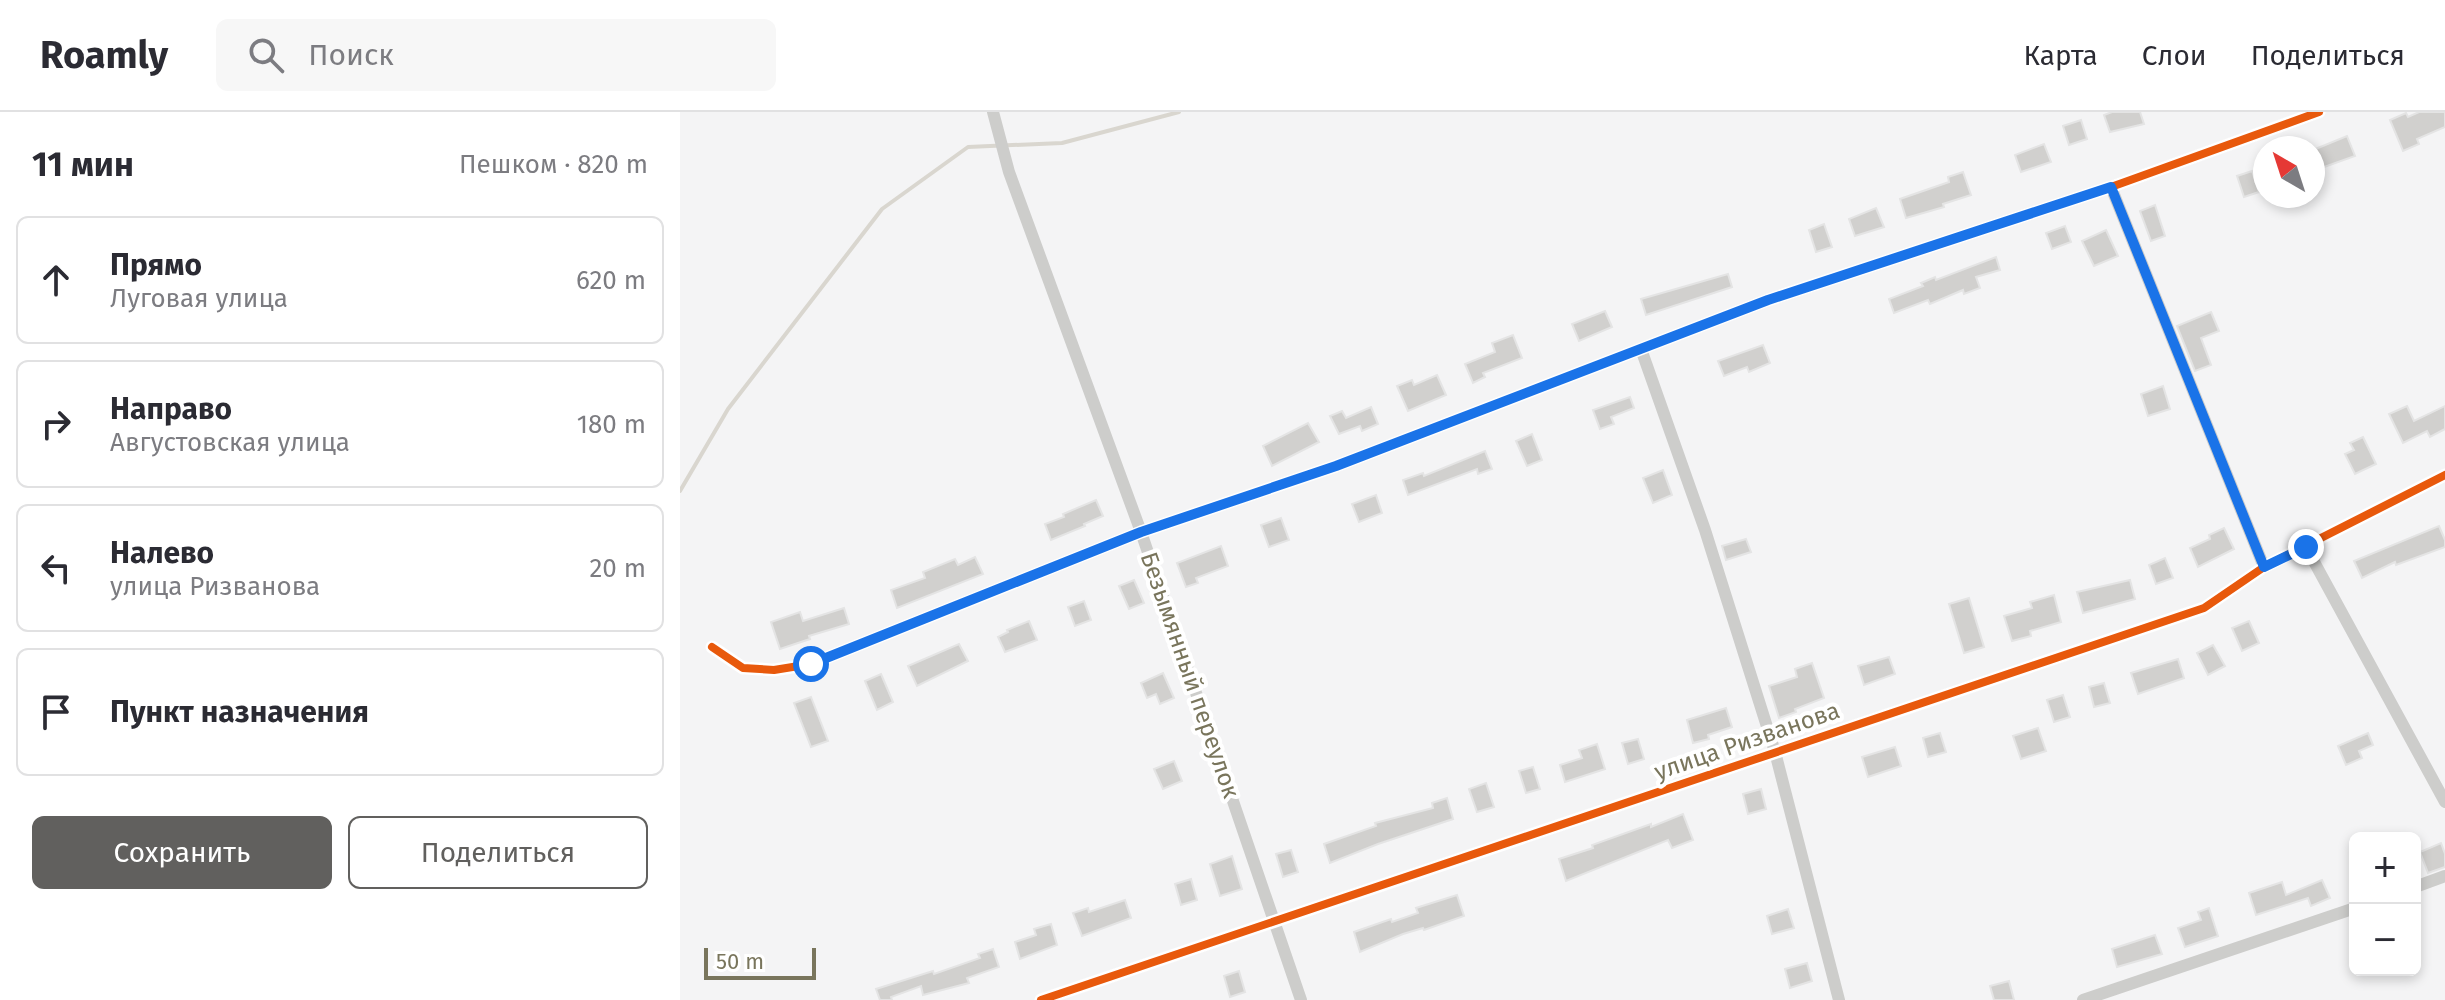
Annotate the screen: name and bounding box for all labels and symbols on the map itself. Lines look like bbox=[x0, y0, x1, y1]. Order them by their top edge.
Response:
north arrow bbox=[2253, 136, 2325, 208]
route end bbox=[2288, 529, 2324, 565]
street label: Безымянный переулок bbox=[1135, 548, 1245, 802]
route start bbox=[793, 646, 829, 682]
street label: улица Ризванова bbox=[1651, 696, 1843, 786]
scale bar bbox=[704, 944, 816, 980]

